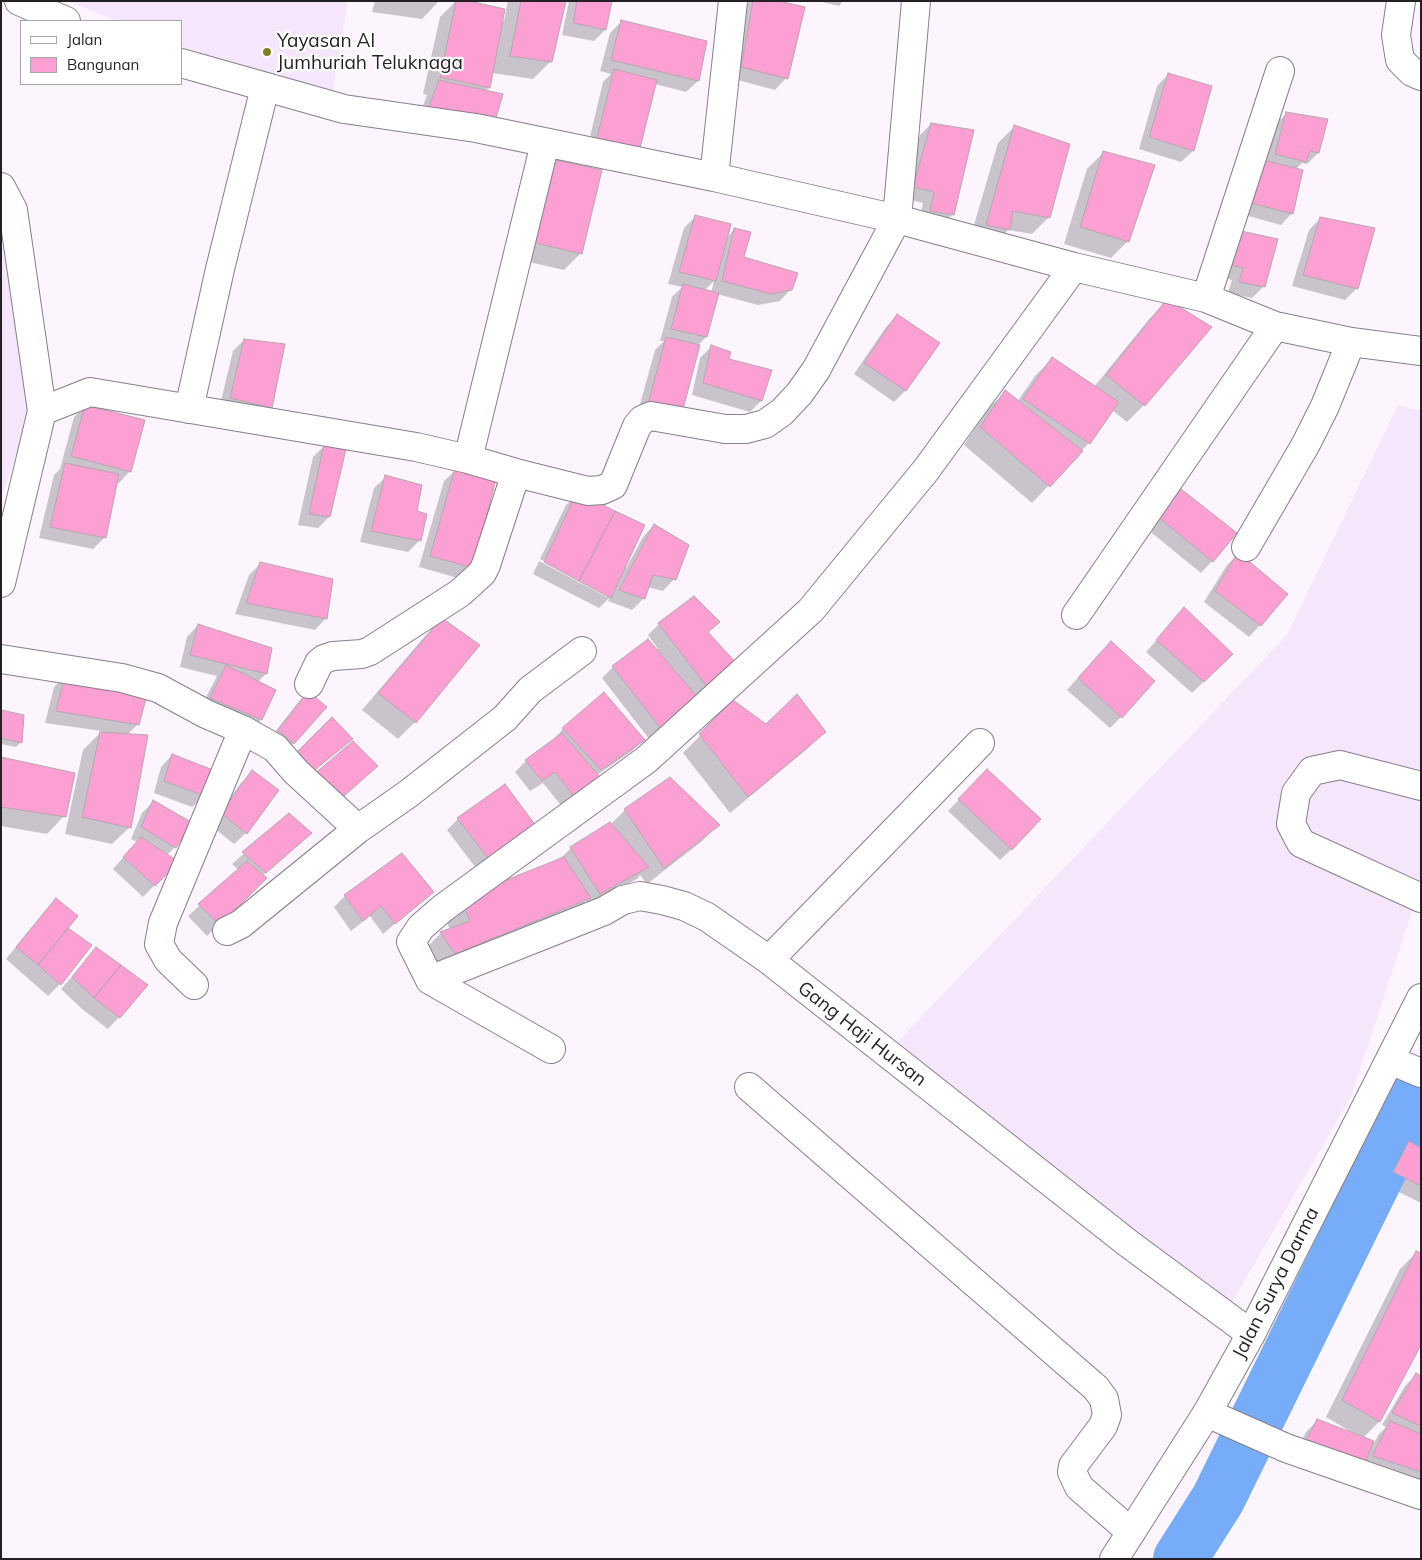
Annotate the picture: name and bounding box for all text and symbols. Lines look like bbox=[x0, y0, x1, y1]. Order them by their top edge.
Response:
legend bbox=[20, 20, 182, 85]
text: Jalan bbox=[67, 30, 102, 49]
place label: Yayasan Al Jumhuriah Teluknaga bbox=[277, 30, 463, 74]
marker: Yayasan Al Jumhuriah Teluknaga bbox=[261, 46, 273, 58]
text: Bangunan bbox=[67, 55, 139, 74]
street label: Gang Haji Hursan bbox=[793, 977, 931, 1091]
street label: Jalan Surya Darma bbox=[1228, 1204, 1324, 1362]

